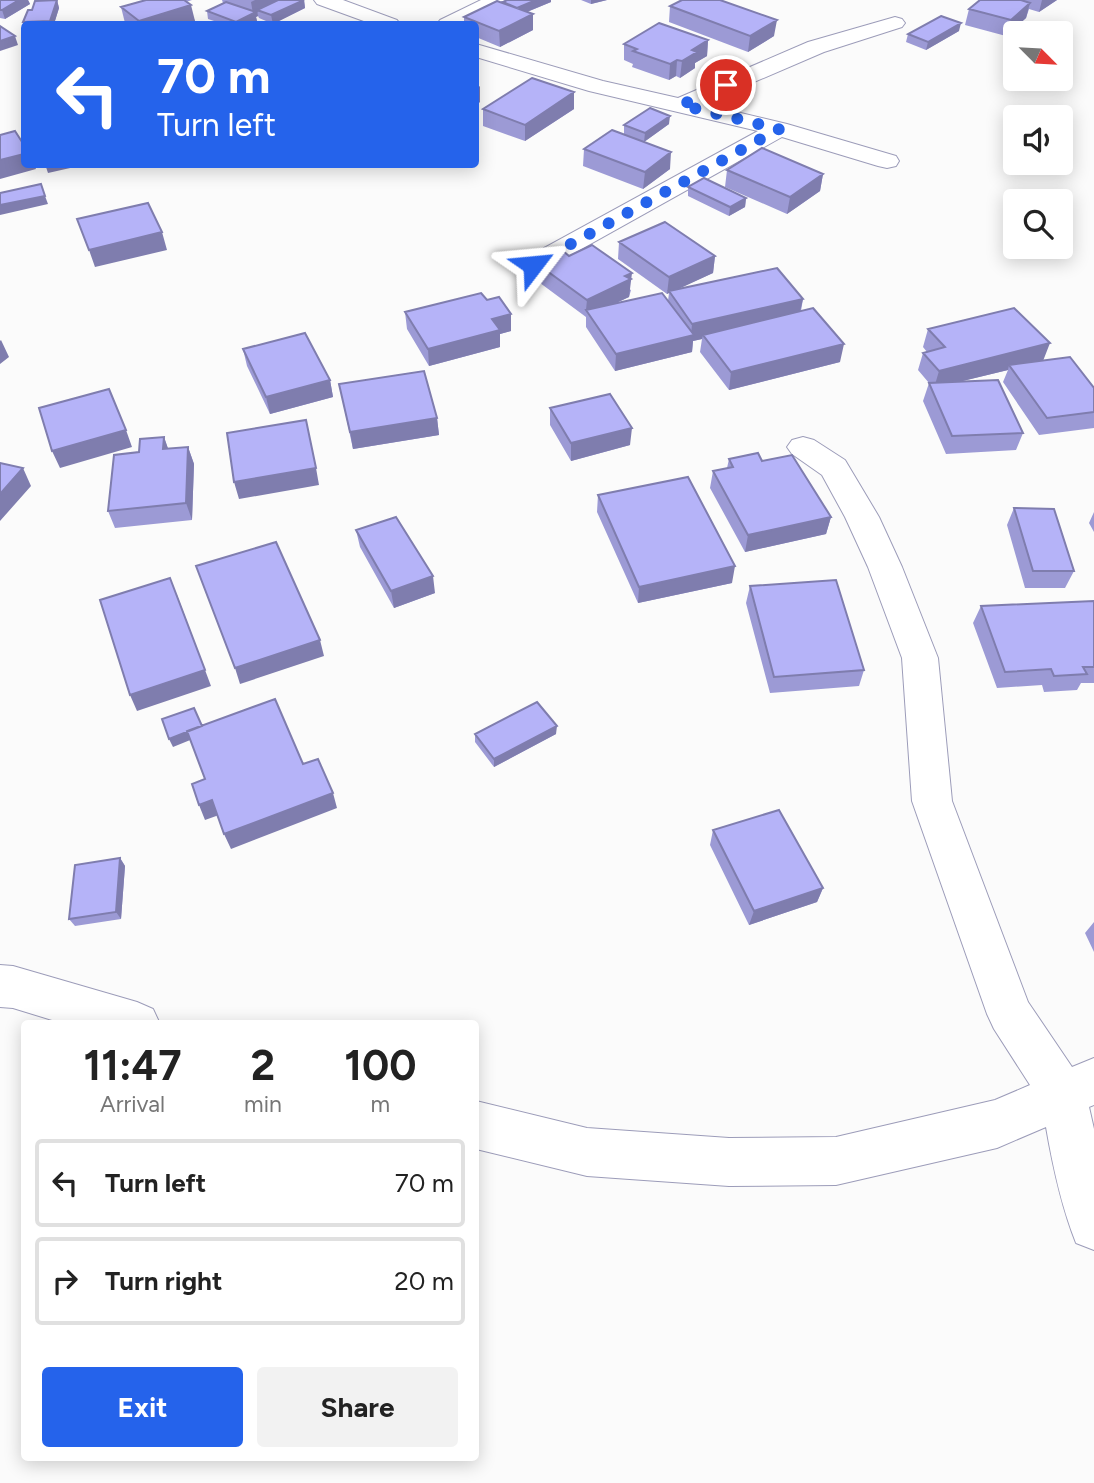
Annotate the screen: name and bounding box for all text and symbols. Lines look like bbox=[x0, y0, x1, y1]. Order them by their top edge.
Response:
north arrow bbox=[1003, 21, 1073, 91]
map controls bbox=[1003, 21, 1073, 259]
text: 70 m bbox=[157, 46, 270, 105]
icon: left bbox=[42, 49, 133, 140]
pin bbox=[696, 55, 756, 115]
icon: arrive bbox=[707, 66, 745, 104]
button: sound bbox=[1003, 105, 1073, 175]
text: Turn left bbox=[157, 106, 276, 144]
button: search bbox=[1003, 189, 1073, 259]
position arrow bbox=[496, 228, 570, 302]
text: 11:47 bbox=[84, 1040, 182, 1091]
text: 2 bbox=[251, 1040, 275, 1091]
text: 100 bbox=[344, 1040, 416, 1091]
text: Arrival bbox=[100, 1090, 165, 1118]
text: min bbox=[244, 1090, 282, 1118]
text: m bbox=[371, 1090, 390, 1118]
icon: left bbox=[46, 1164, 84, 1202]
text: Turn left bbox=[105, 1167, 206, 1199]
text: 70 m bbox=[395, 1167, 454, 1199]
icon: right bbox=[46, 1262, 84, 1300]
text: Turn right bbox=[105, 1265, 222, 1297]
text: 20 m bbox=[394, 1265, 454, 1297]
button: Exit bbox=[42, 1367, 243, 1447]
button: Share bbox=[257, 1367, 458, 1447]

